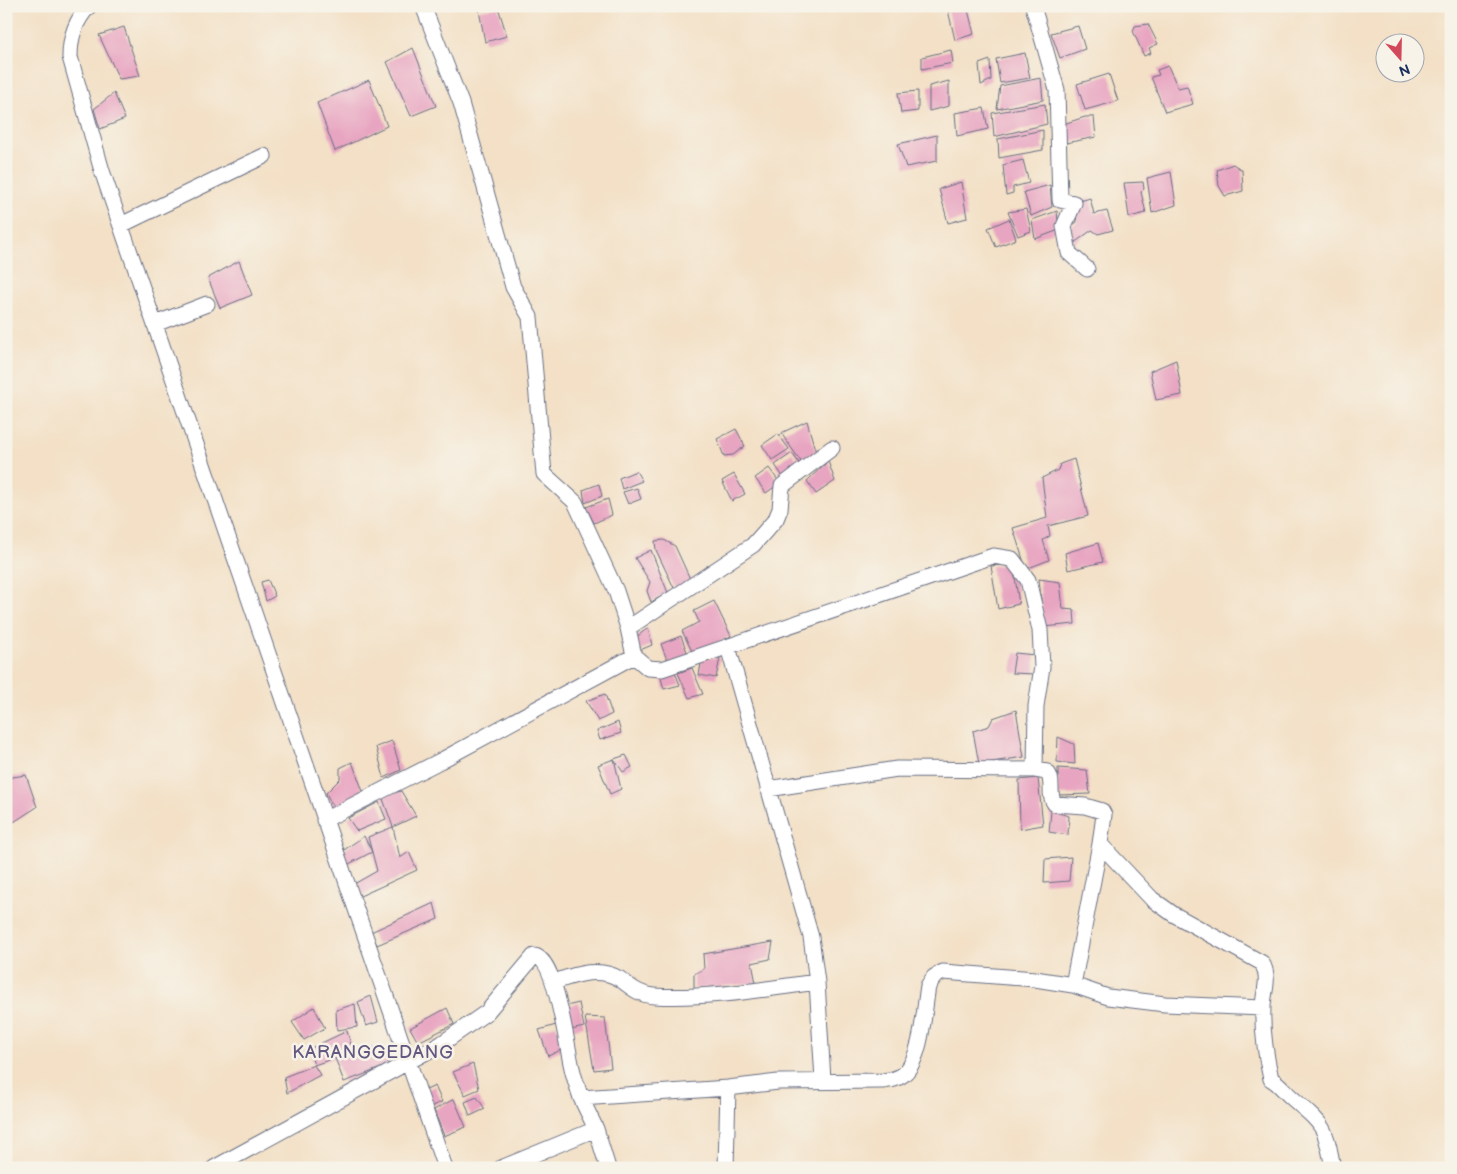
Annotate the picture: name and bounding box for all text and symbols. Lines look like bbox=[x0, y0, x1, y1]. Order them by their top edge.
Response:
north arrow bbox=[1374, 32, 1424, 82]
text: N bbox=[1396, 60, 1412, 80]
district label: KARANGGEDANG bbox=[292, 1042, 454, 1063]

